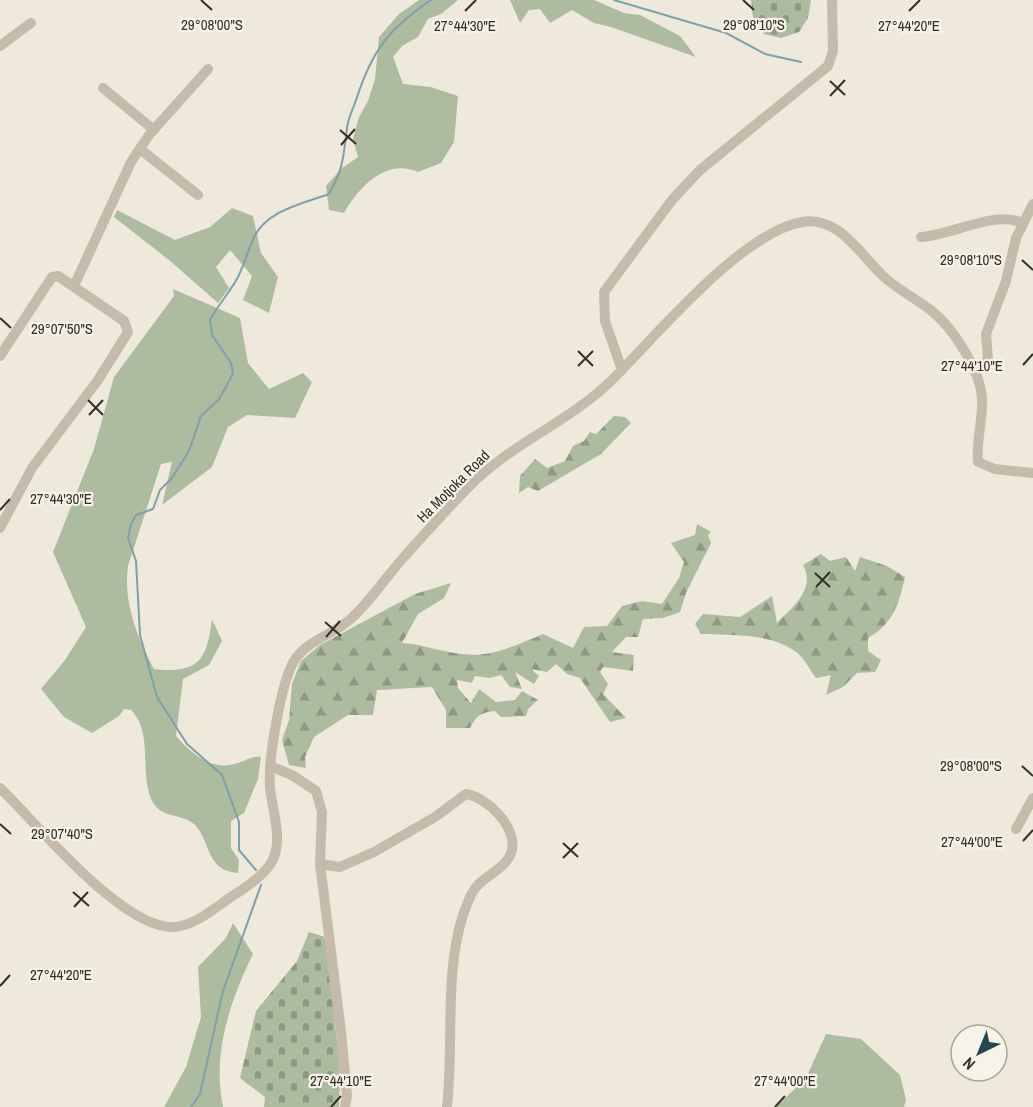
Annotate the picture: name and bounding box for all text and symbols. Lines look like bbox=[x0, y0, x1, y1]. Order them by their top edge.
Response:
text: 29°08'00"S bbox=[181, 14, 243, 35]
text: 29°08'10"S bbox=[723, 14, 785, 35]
text: 27°44'30"E bbox=[434, 15, 496, 36]
text: 27°44'20"E bbox=[878, 15, 940, 36]
text: 29°08'10"S bbox=[940, 249, 1002, 270]
text: 29°07'50"S bbox=[31, 318, 93, 339]
text: 27°44'10"E bbox=[941, 355, 1003, 376]
street label: Ha Motjoka Road bbox=[412, 445, 494, 527]
text: 27°44'30"E bbox=[30, 488, 92, 509]
text: 29°08'00"S bbox=[940, 755, 1002, 776]
text: 29°07'40"S bbox=[31, 823, 93, 844]
text: 27°44'00"E bbox=[941, 831, 1003, 852]
text: 27°44'20"E bbox=[30, 964, 92, 985]
north arrow bbox=[949, 1023, 1009, 1083]
text: N bbox=[958, 1053, 980, 1075]
text: 27°44'10"E bbox=[310, 1070, 372, 1091]
text: 27°44'00"E bbox=[754, 1070, 816, 1091]

